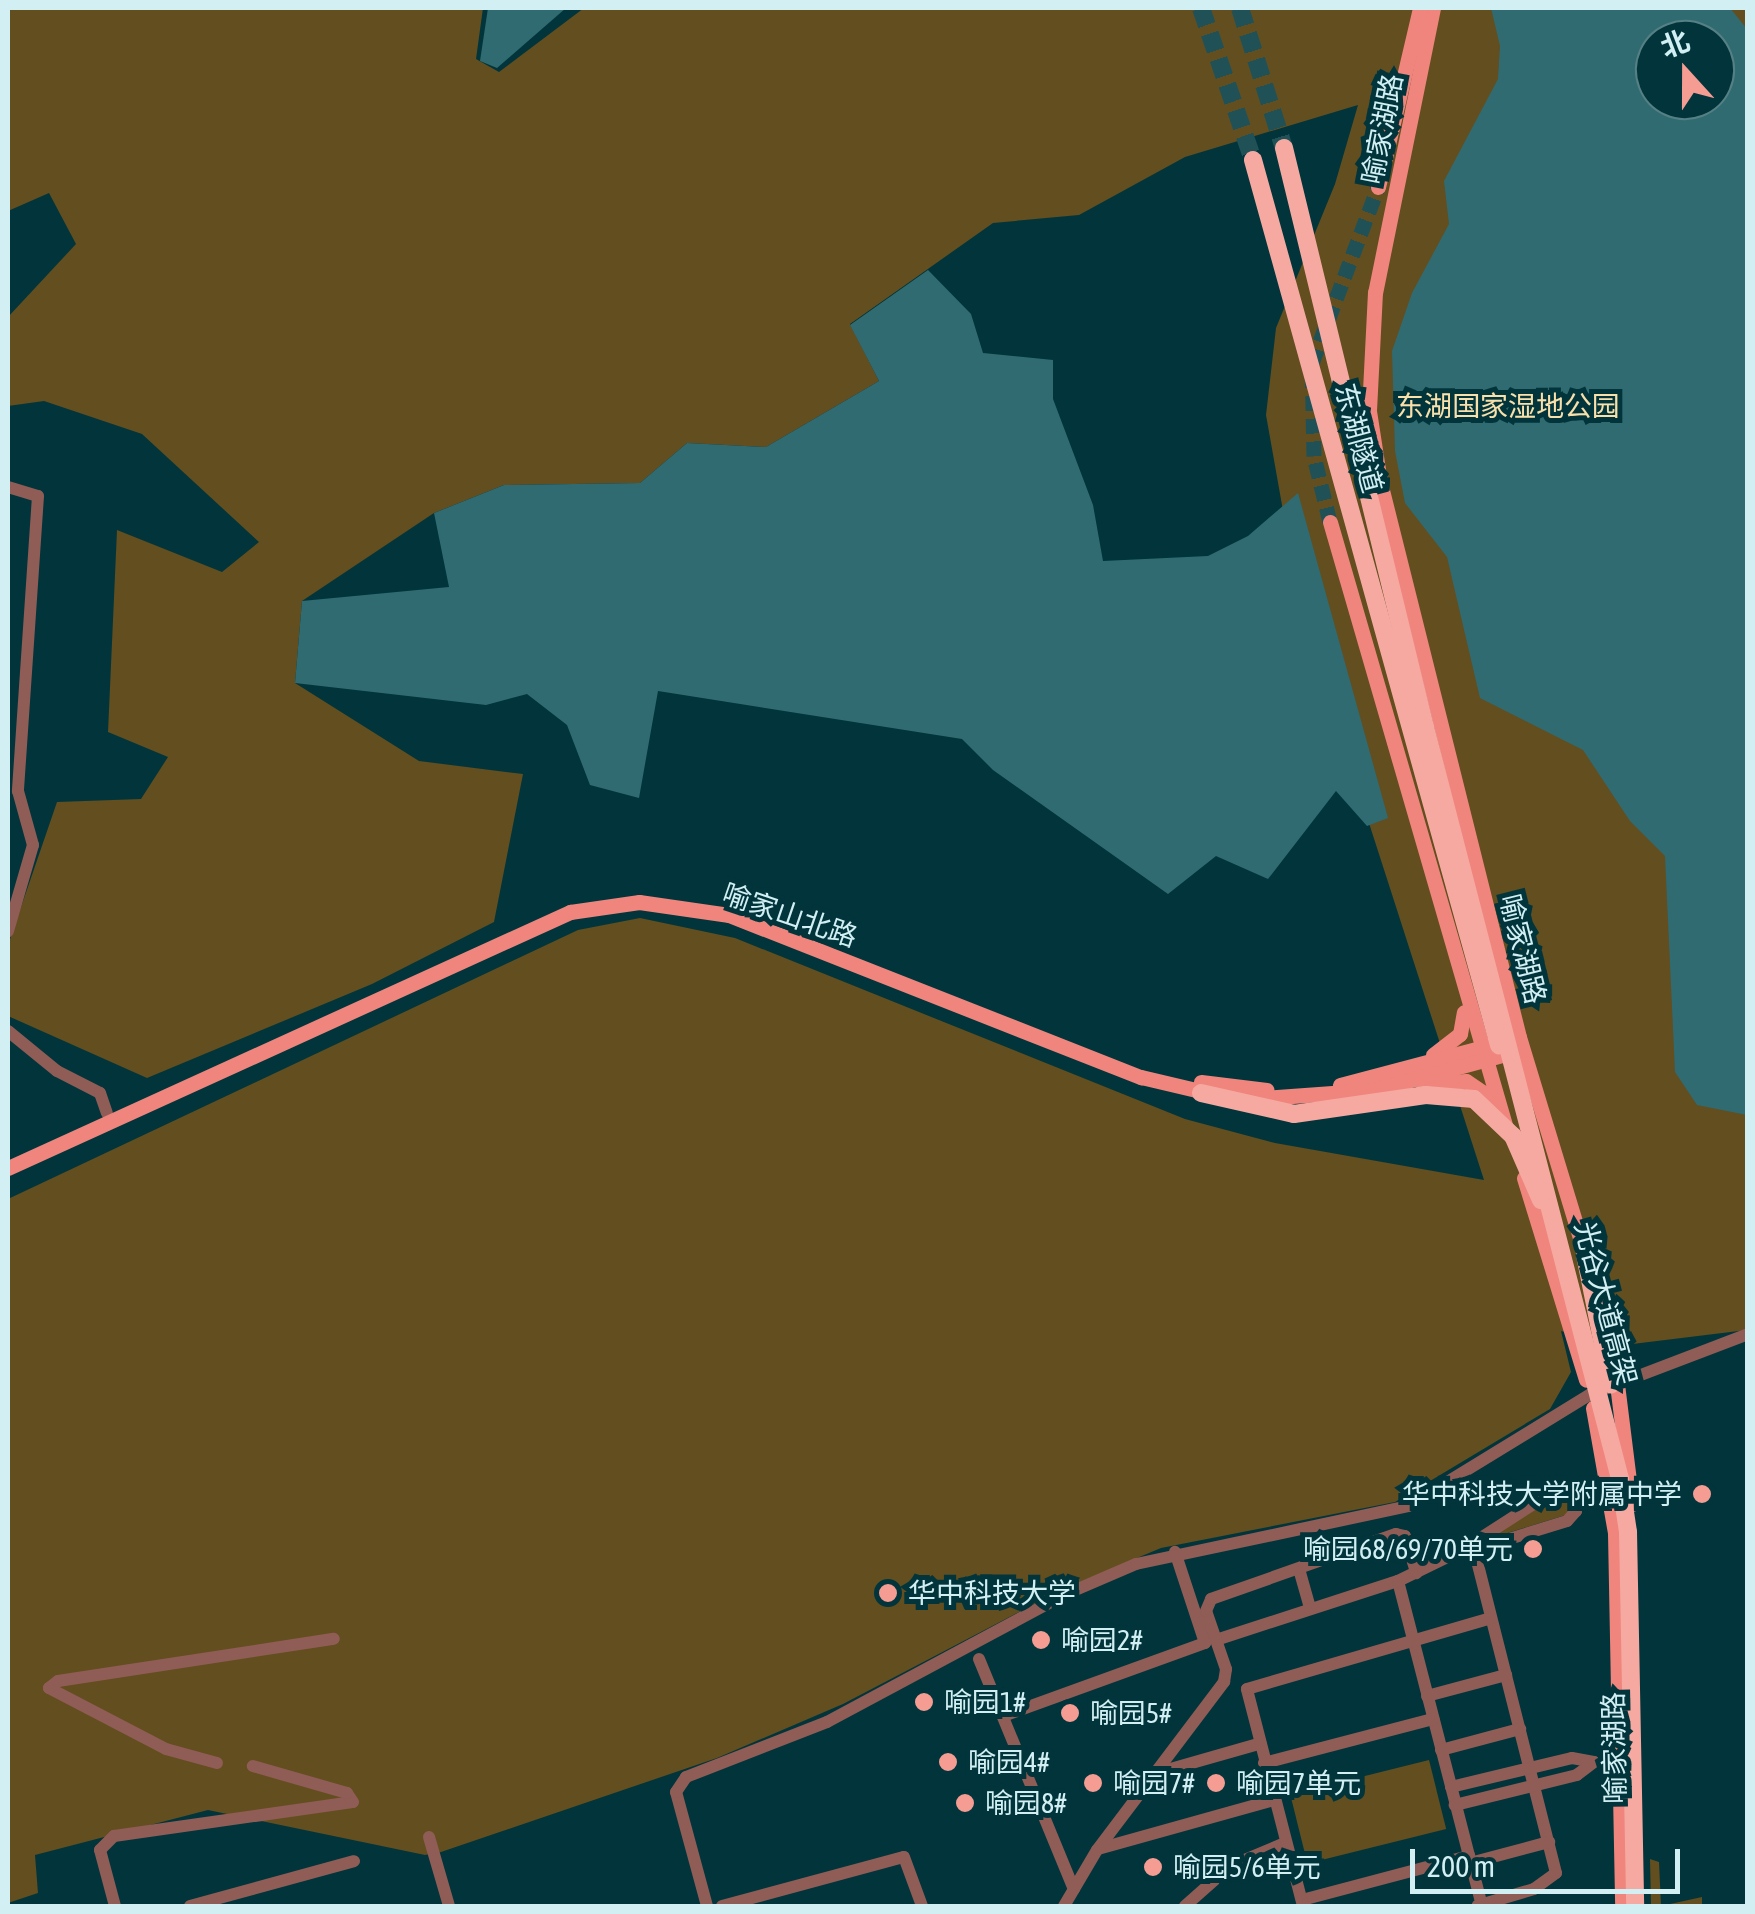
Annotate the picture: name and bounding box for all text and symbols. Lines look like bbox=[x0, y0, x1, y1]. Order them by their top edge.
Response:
north arrow bbox=[1635, 20, 1735, 120]
text: 北 bbox=[1656, 24, 1694, 64]
street label: 喻家湖路 bbox=[1355, 71, 1409, 187]
street label: 东湖隧道 bbox=[1328, 380, 1390, 496]
park label: 东湖国家湿地公园 bbox=[1396, 389, 1620, 423]
street label: 喻家山北路 bbox=[718, 876, 862, 954]
street label: 喻家湖路 bbox=[1493, 891, 1553, 1007]
street label: 光谷大道高架 bbox=[1568, 1218, 1644, 1388]
place label: 华中科技大学附属中学 bbox=[1402, 1477, 1682, 1511]
marker: 华中科技大学附属中学 bbox=[1691, 1483, 1713, 1505]
place label: 喻园68/69/70单元 bbox=[1303, 1532, 1513, 1566]
marker: 喻园68/69/70单元 bbox=[1522, 1538, 1544, 1560]
place label: 华中科技大学 bbox=[908, 1576, 1076, 1610]
marker: 华中科技大学 bbox=[877, 1582, 899, 1604]
place label: 喻园2# bbox=[1061, 1623, 1142, 1657]
marker: 喻园2# bbox=[1030, 1629, 1052, 1651]
place label: 喻园1# bbox=[944, 1685, 1025, 1719]
marker: 喻园1# bbox=[913, 1691, 935, 1713]
street label: 喻家湖路 bbox=[1596, 1692, 1632, 1804]
place label: 喻园5# bbox=[1090, 1696, 1171, 1730]
marker: 喻园5# bbox=[1059, 1702, 1081, 1724]
place label: 喻园4# bbox=[968, 1745, 1049, 1779]
marker: 喻园4# bbox=[937, 1751, 959, 1773]
place label: 喻园7# bbox=[1113, 1766, 1194, 1800]
place label: 喻园7单元 bbox=[1236, 1766, 1361, 1800]
marker: 喻园7# bbox=[1082, 1772, 1104, 1794]
marker: 喻园7单元 bbox=[1205, 1772, 1227, 1794]
place label: 喻园8# bbox=[985, 1786, 1066, 1820]
marker: 喻园8# bbox=[954, 1792, 976, 1814]
scale bar bbox=[1415, 1829, 1685, 1891]
text: 200 m bbox=[1427, 1849, 1495, 1883]
place label: 喻园5/6单元 bbox=[1173, 1850, 1321, 1884]
marker: 喻园5/6单元 bbox=[1142, 1856, 1164, 1878]

